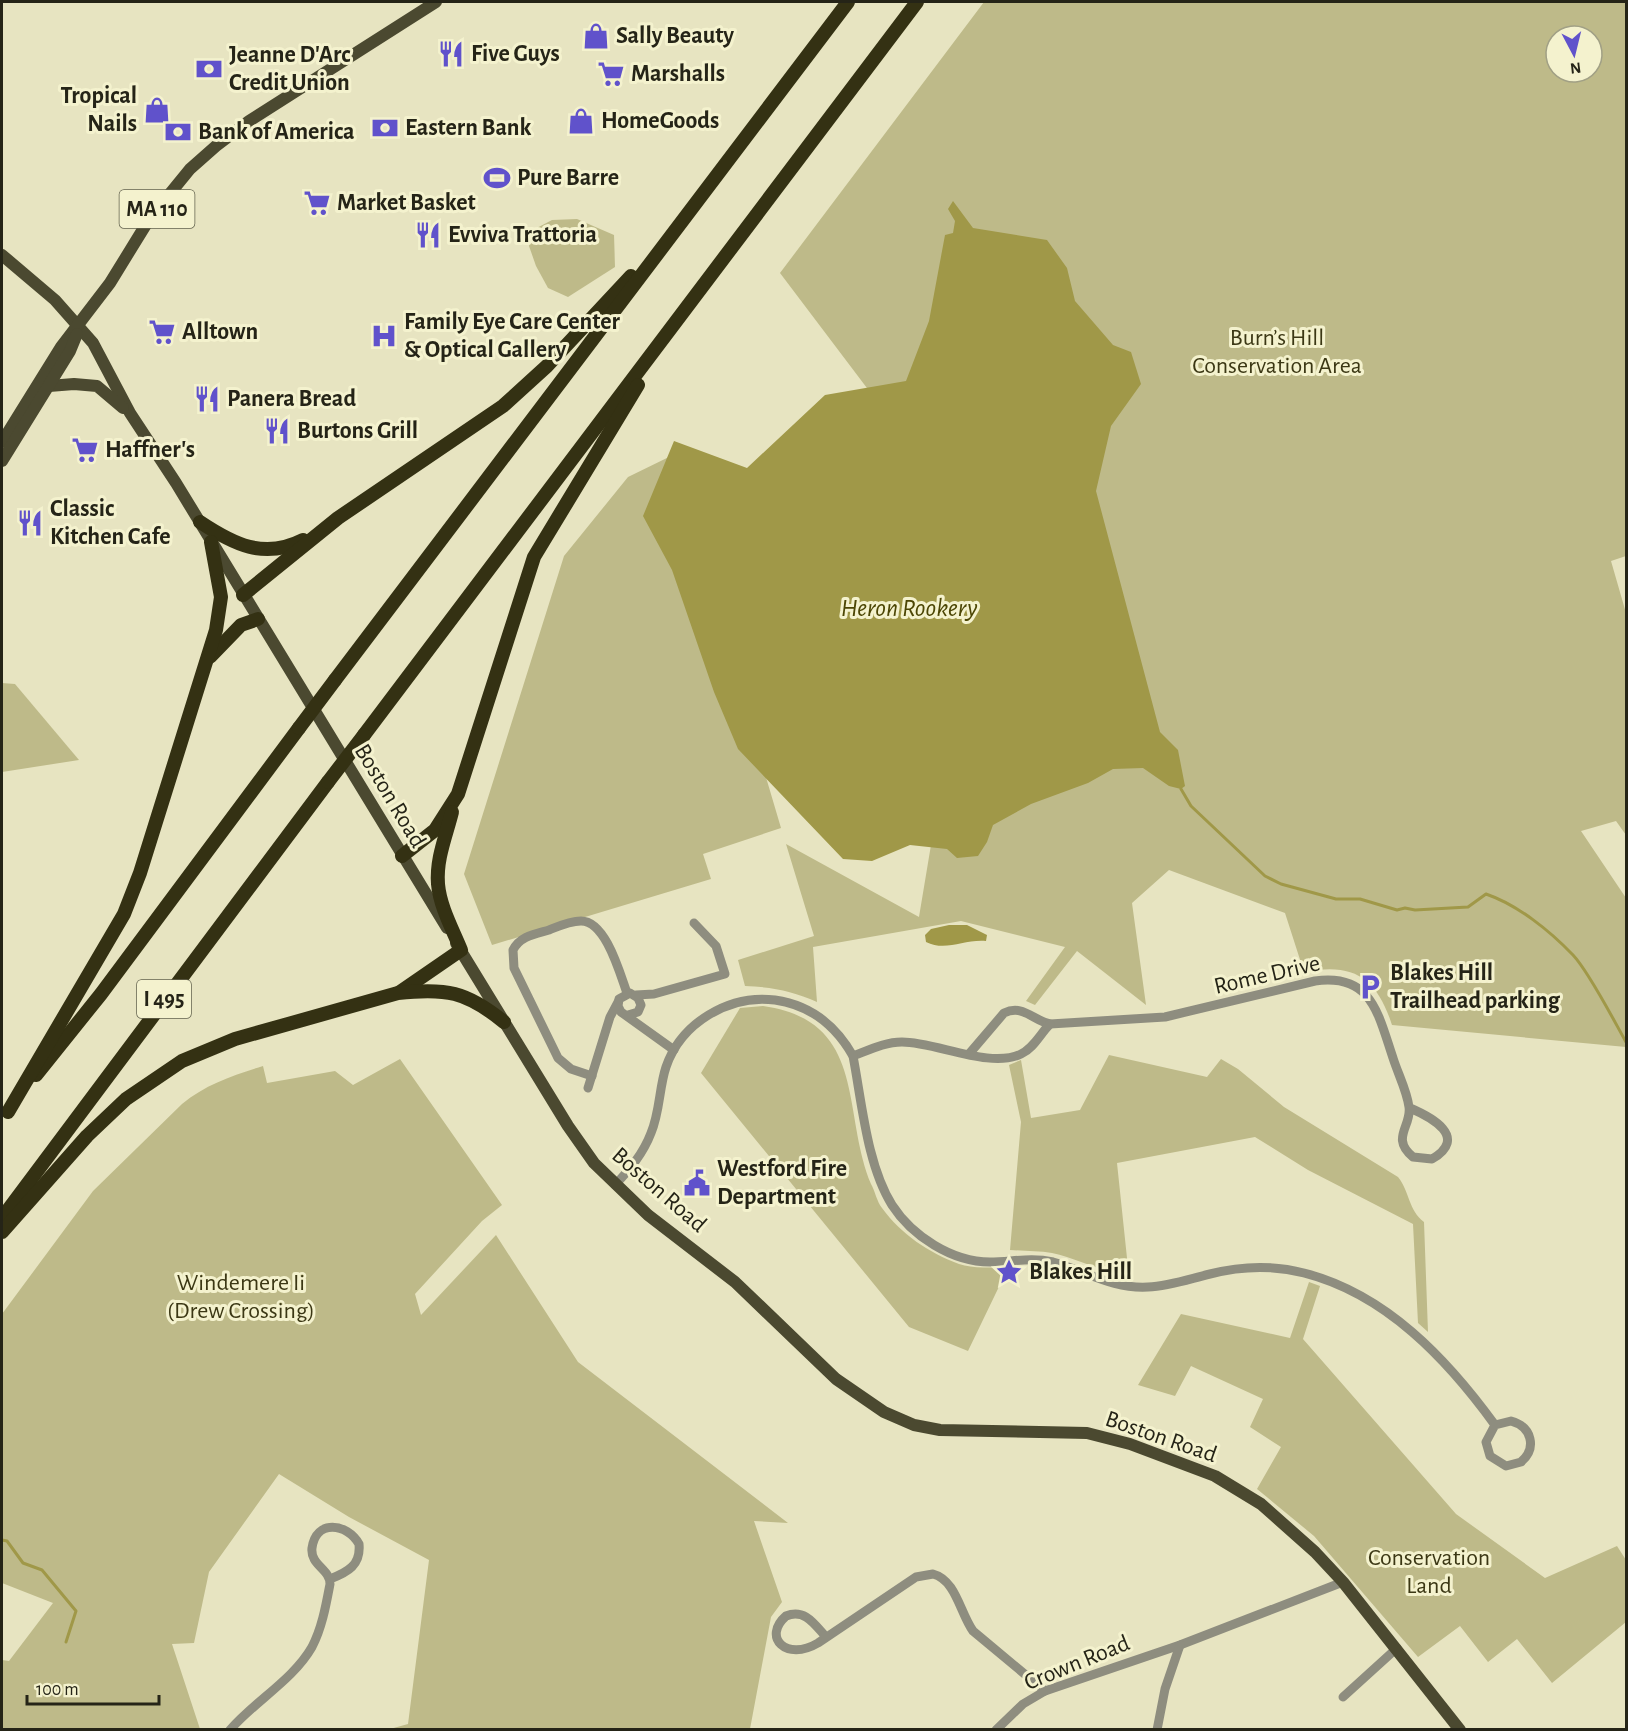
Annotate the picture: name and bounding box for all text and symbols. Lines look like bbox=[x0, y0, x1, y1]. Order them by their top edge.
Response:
shop icon: Sally Beauty bbox=[581, 21, 611, 51]
place label: Sally Beauty bbox=[616, 24, 734, 48]
north arrow bbox=[1544, 24, 1604, 84]
restaurant icon: Five Guys bbox=[436, 39, 466, 69]
place label: Five Guys bbox=[471, 42, 560, 66]
place label: Jeanne D'Arc Credit Union bbox=[229, 43, 351, 95]
bank icon: Jeanne D'Arc Credit Union bbox=[194, 54, 224, 84]
supermarket icon: Marshalls bbox=[596, 59, 626, 89]
text: N bbox=[1569, 59, 1582, 77]
place label: Marshalls bbox=[631, 62, 725, 86]
place label: Tropical Nails bbox=[61, 84, 137, 136]
shop icon: Tropical Nails bbox=[142, 95, 172, 125]
shop icon: HomeGoods bbox=[566, 106, 596, 136]
place label: HomeGoods bbox=[601, 109, 719, 133]
bank icon: Eastern Bank bbox=[370, 113, 400, 143]
place label: Eastern Bank bbox=[405, 116, 532, 140]
bank icon: Bank of America bbox=[163, 117, 193, 147]
place label: Bank of America bbox=[198, 120, 355, 144]
sports icon: Pure Barre bbox=[482, 163, 512, 193]
place label: Pure Barre bbox=[517, 166, 619, 190]
supermarket icon: Market Basket bbox=[302, 188, 332, 218]
road number: MA 110 bbox=[120, 190, 195, 228]
place label: Market Basket bbox=[337, 191, 476, 215]
restaurant icon: Evviva Trattoria bbox=[413, 220, 443, 250]
place label: Evviva Trattoria bbox=[448, 223, 597, 247]
place label: Family Eye Care Center & Optical Gallery bbox=[404, 310, 621, 362]
supermarket icon: Alltown bbox=[147, 317, 177, 347]
place label: Alltown bbox=[182, 320, 258, 344]
hospital icon: Family Eye Care Center & Optical Gallery bbox=[369, 321, 399, 351]
park label: Burn’s Hill Conservation Area bbox=[1192, 326, 1362, 378]
restaurant icon: Panera Bread bbox=[192, 384, 222, 414]
place label: Panera Bread bbox=[227, 387, 356, 411]
restaurant icon: Burtons Grill bbox=[262, 416, 292, 446]
place label: Burtons Grill bbox=[297, 419, 418, 443]
supermarket icon: Haffner's bbox=[70, 435, 100, 465]
place label: Haffner's bbox=[105, 438, 195, 462]
place label: Classic Kitchen Cafe bbox=[50, 497, 171, 549]
restaurant icon: Classic Kitchen Cafe bbox=[15, 508, 45, 538]
water label: Heron Rookery bbox=[841, 595, 978, 621]
street label: Boston Road bbox=[350, 740, 430, 852]
street label: Rome Drive bbox=[1212, 951, 1322, 999]
place label: Blakes Hill Trailhead parking bbox=[1390, 961, 1561, 1013]
parking icon: Blakes Hill Trailhead parking bbox=[1355, 972, 1385, 1002]
road number: I 495 bbox=[137, 980, 191, 1018]
street label: Boston Road bbox=[607, 1143, 711, 1237]
place label: Westford Fire Department bbox=[717, 1157, 847, 1209]
public building icon: Westford Fire Department bbox=[682, 1168, 712, 1198]
place icon: Blakes Hill bbox=[994, 1257, 1024, 1287]
place label: Blakes Hill bbox=[1029, 1260, 1132, 1284]
park label: Windemere Ii (Drew Crossing) bbox=[167, 1271, 315, 1323]
street label: Boston Road bbox=[1102, 1407, 1220, 1467]
park label: Conservation Land bbox=[1368, 1546, 1490, 1598]
street label: Crown Road bbox=[1021, 1631, 1133, 1695]
scale bar bbox=[27, 1668, 159, 1706]
text: 100 m bbox=[36, 1681, 79, 1699]

